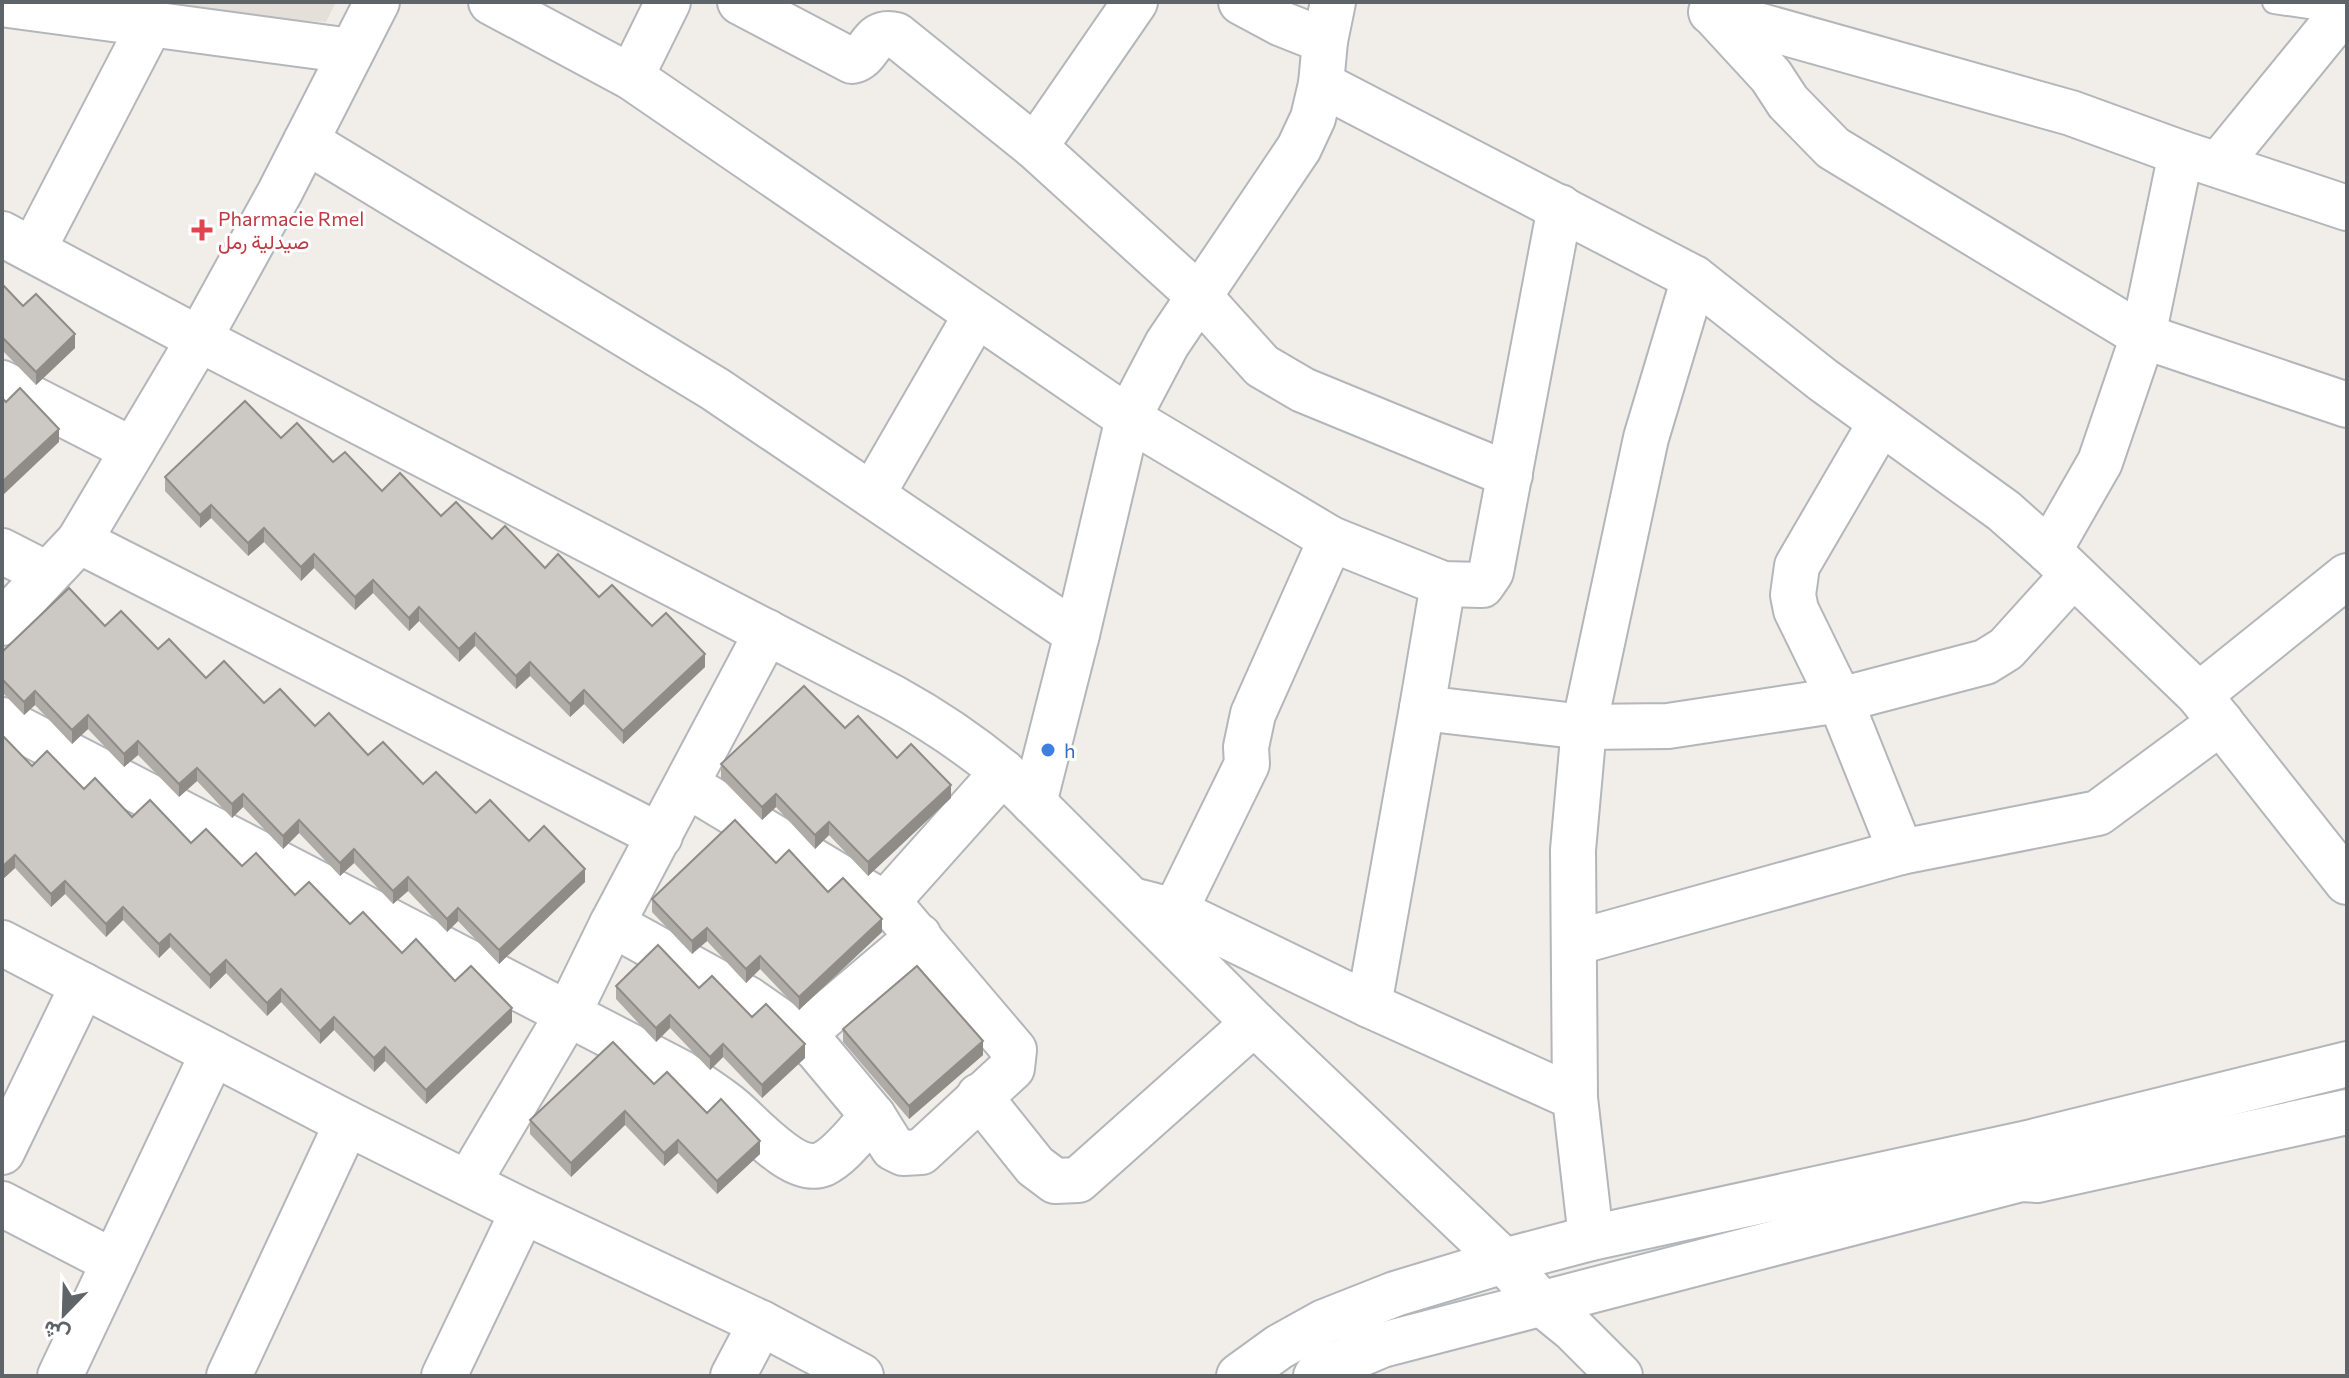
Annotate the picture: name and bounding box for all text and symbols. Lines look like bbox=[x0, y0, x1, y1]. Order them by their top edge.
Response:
place label: Pharmacie Rmel صيدلية رمل bbox=[218, 206, 364, 255]
marker: Pharmacie Rmel صيدلية رمل bbox=[193, 221, 211, 239]
place label: h bbox=[1064, 738, 1075, 762]
marker: h bbox=[1039, 741, 1057, 759]
north arrow bbox=[24, 1274, 104, 1354]
text: ش bbox=[39, 1314, 74, 1350]

